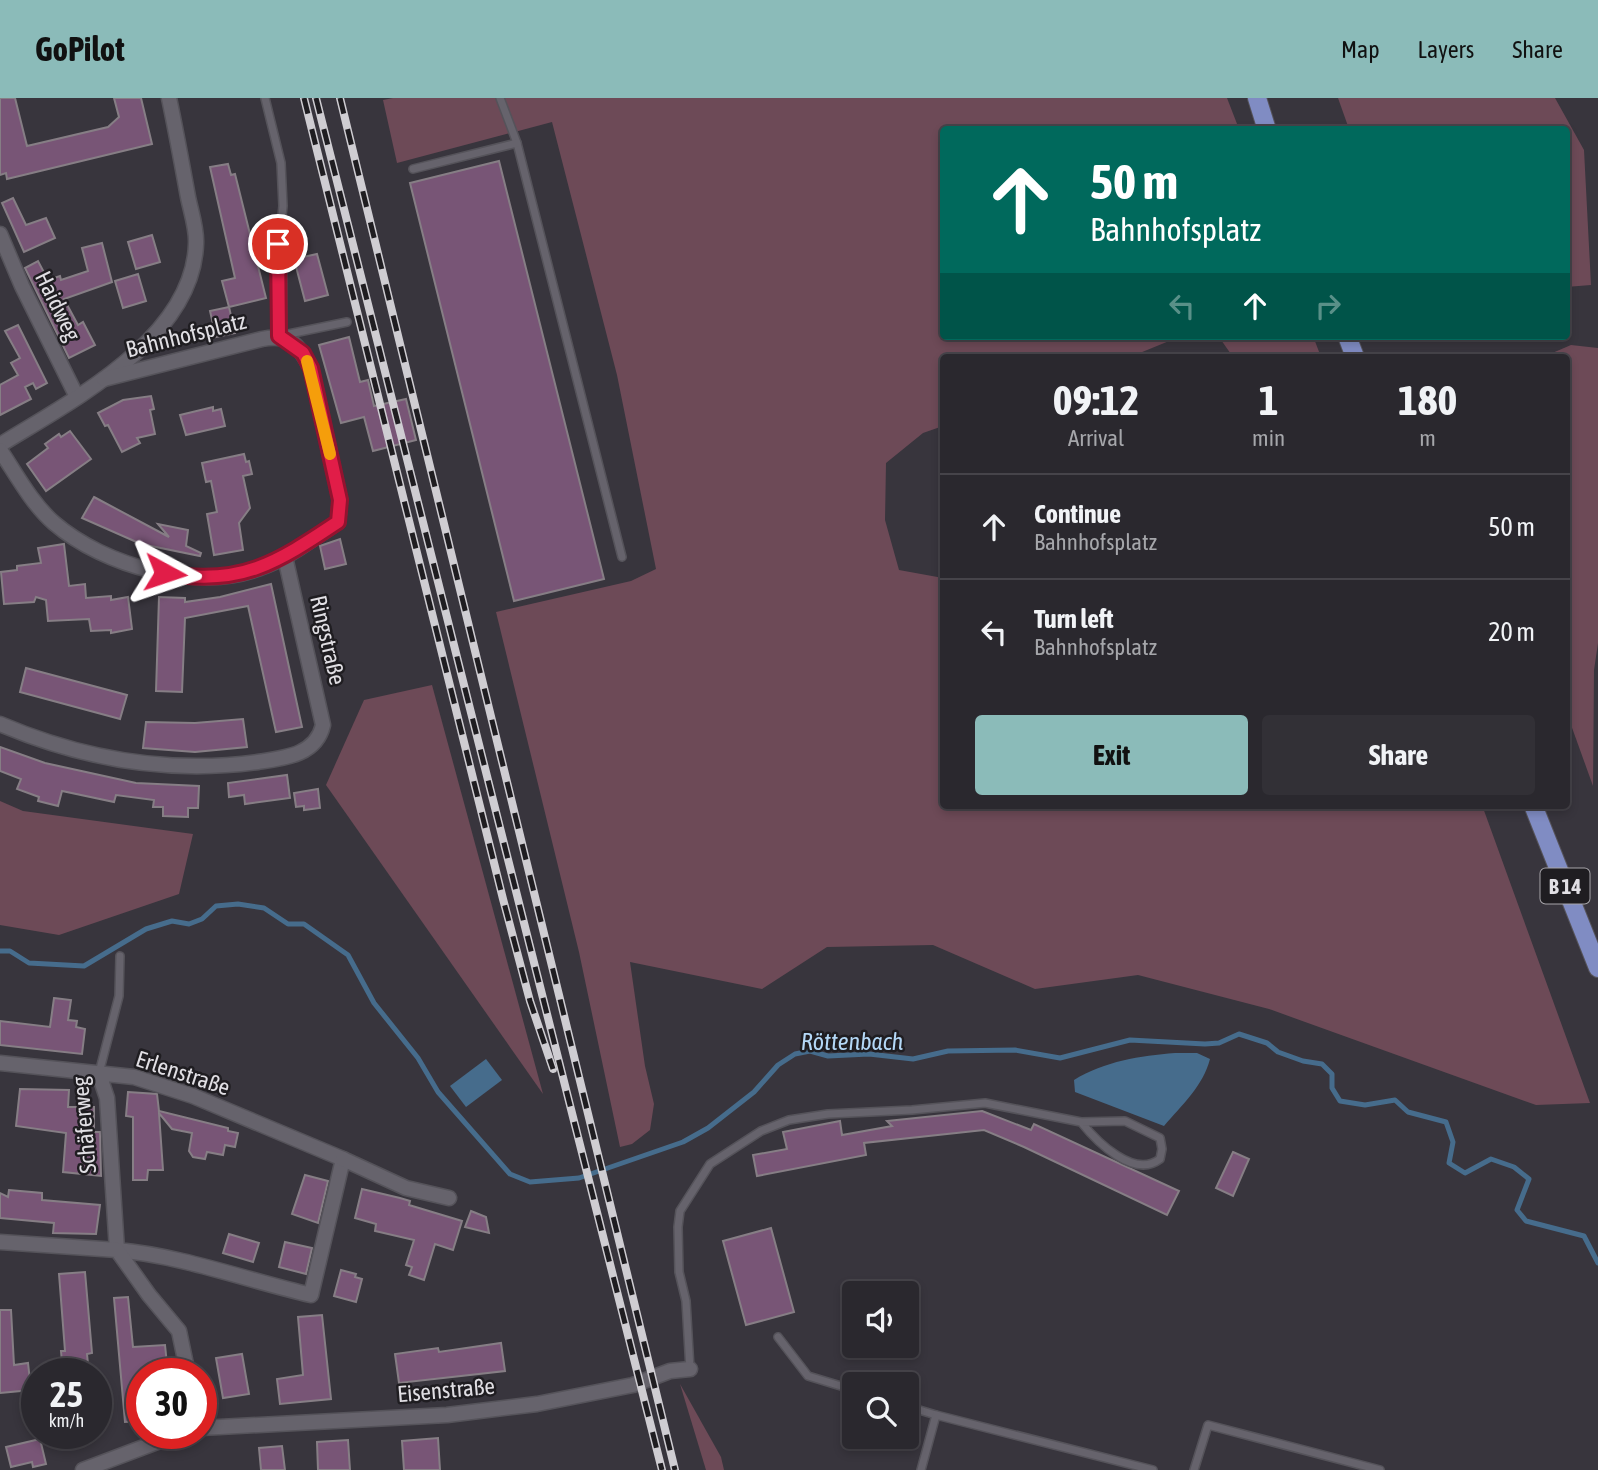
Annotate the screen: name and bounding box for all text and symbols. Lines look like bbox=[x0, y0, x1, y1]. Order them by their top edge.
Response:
text: GoPilot bbox=[35, 30, 125, 68]
text: Map bbox=[1341, 36, 1380, 63]
text: Layers bbox=[1418, 36, 1474, 63]
text: Share bbox=[1512, 36, 1563, 63]
text: 50 m bbox=[1090, 153, 1178, 209]
icon: ahead bbox=[975, 154, 1066, 245]
text: Bahnhofsplatz bbox=[1090, 211, 1261, 248]
pin bbox=[248, 214, 308, 274]
icon: arrive bbox=[259, 225, 297, 263]
street label: Haidweg bbox=[30, 267, 86, 345]
icon: left bbox=[1163, 287, 1201, 325]
icon: ahead bbox=[1236, 287, 1274, 325]
icon: right bbox=[1309, 287, 1347, 325]
street label: Bahnhofsplatz bbox=[123, 308, 249, 362]
text: 09:12 bbox=[1053, 376, 1139, 424]
text: 1 bbox=[1259, 376, 1278, 424]
text: 180 bbox=[1398, 376, 1457, 424]
text: Arrival bbox=[1068, 425, 1124, 451]
text: min bbox=[1252, 425, 1285, 451]
text: m bbox=[1419, 425, 1436, 451]
text: Continue bbox=[1034, 499, 1121, 529]
icon: ahead bbox=[975, 508, 1013, 546]
text: 50 m bbox=[1488, 512, 1535, 542]
text: Bahnhofsplatz bbox=[1034, 529, 1157, 555]
position arrow bbox=[128, 536, 202, 610]
street label: Ringstraße bbox=[305, 593, 351, 687]
text: Turn left bbox=[1034, 604, 1114, 634]
icon: left bbox=[975, 613, 1013, 651]
text: 20 m bbox=[1488, 617, 1535, 647]
text: Bahnhofsplatz bbox=[1034, 634, 1157, 660]
button: Exit bbox=[975, 715, 1248, 795]
button: Share bbox=[1262, 715, 1535, 795]
road number: B 14 bbox=[1540, 868, 1590, 904]
water label: Röttenbach bbox=[801, 1028, 904, 1055]
street label: Erlenstraße bbox=[133, 1046, 233, 1100]
street label: Schäferweg bbox=[67, 1075, 101, 1175]
map controls bbox=[842, 1281, 919, 1449]
button: sound bbox=[842, 1281, 919, 1358]
speed limit sign: 30 bbox=[126, 1358, 217, 1449]
button: search bbox=[842, 1372, 919, 1449]
street label: Eisenstraße bbox=[396, 1373, 496, 1407]
text: 25 bbox=[50, 1374, 83, 1414]
text: km/h bbox=[49, 1410, 84, 1431]

